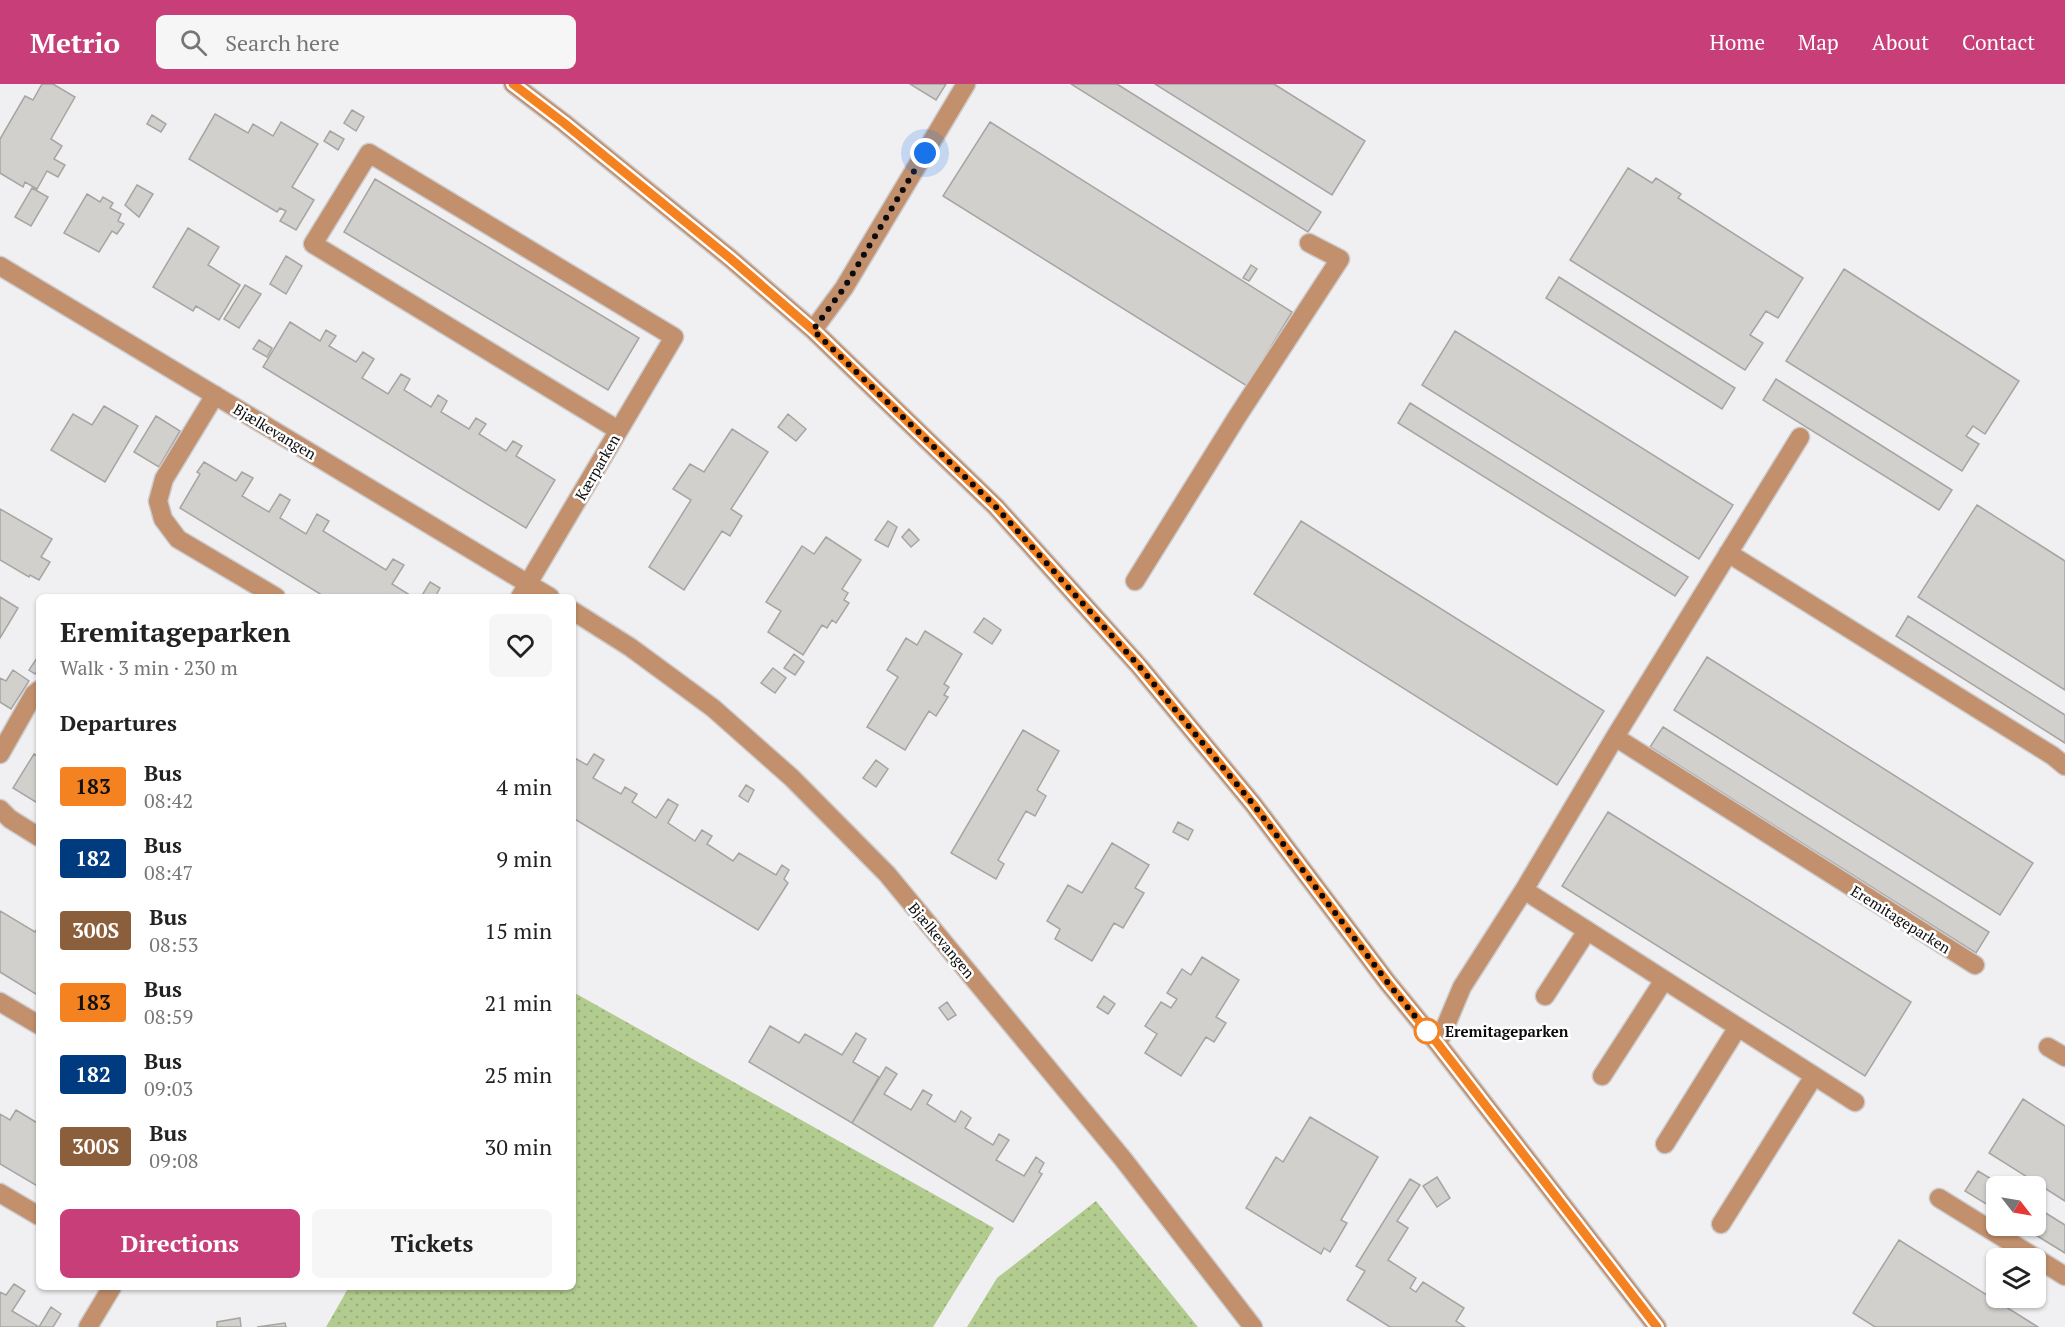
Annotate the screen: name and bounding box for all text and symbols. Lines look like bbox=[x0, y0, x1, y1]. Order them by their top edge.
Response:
search box bbox=[156, 15, 576, 69]
text: Metrio bbox=[30, 24, 120, 61]
icon: search bbox=[177, 26, 210, 59]
text: Search here bbox=[225, 28, 340, 57]
text: Home bbox=[1709, 28, 1765, 56]
text: Map bbox=[1798, 28, 1839, 56]
text: About bbox=[1872, 28, 1929, 56]
text: Contact bbox=[1962, 28, 2035, 56]
your location bbox=[910, 138, 940, 168]
street label: Bjælkevangen bbox=[230, 398, 320, 464]
street label: Kærparken bbox=[570, 430, 624, 504]
text: Eremitageparken bbox=[60, 613, 290, 650]
button: heart bbox=[489, 614, 552, 677]
text: Walk · 3 min · 230 m bbox=[60, 654, 238, 681]
text: Departures bbox=[60, 708, 177, 737]
text: Bus bbox=[144, 758, 182, 787]
text: 183 bbox=[75, 772, 111, 800]
text: 4 min bbox=[496, 772, 552, 801]
text: 08:42 bbox=[144, 787, 193, 814]
text: Bus bbox=[144, 830, 182, 859]
text: 182 bbox=[75, 844, 111, 872]
text: 9 min bbox=[496, 844, 552, 873]
text: 08:47 bbox=[144, 859, 193, 886]
street label: Eremitageparken bbox=[1847, 880, 1955, 958]
street label: Bjælkevangen bbox=[904, 898, 980, 982]
text: Bus bbox=[149, 902, 187, 931]
text: 300S bbox=[72, 916, 119, 944]
text: 15 min bbox=[485, 916, 552, 945]
text: 08:53 bbox=[149, 931, 199, 958]
text: Bus bbox=[144, 974, 182, 1003]
text: 183 bbox=[75, 988, 111, 1016]
text: 21 min bbox=[485, 988, 552, 1017]
text: 08:59 bbox=[144, 1003, 193, 1030]
marker: Eremitageparken bbox=[1414, 1018, 1440, 1044]
place label: Eremitageparken bbox=[1445, 1021, 1569, 1041]
text: Bus bbox=[144, 1046, 182, 1075]
text: 182 bbox=[75, 1060, 111, 1088]
text: 25 min bbox=[485, 1060, 552, 1089]
text: 09:03 bbox=[144, 1075, 193, 1102]
text: Bus bbox=[149, 1118, 187, 1147]
text: 300S bbox=[72, 1132, 119, 1160]
text: 30 min bbox=[485, 1132, 552, 1161]
text: 09:08 bbox=[149, 1147, 199, 1174]
north arrow bbox=[1986, 1176, 2046, 1236]
map controls bbox=[1986, 1176, 2046, 1308]
button: Directions bbox=[60, 1209, 300, 1278]
button: Tickets bbox=[312, 1209, 552, 1278]
button: layers bbox=[1986, 1248, 2046, 1308]

